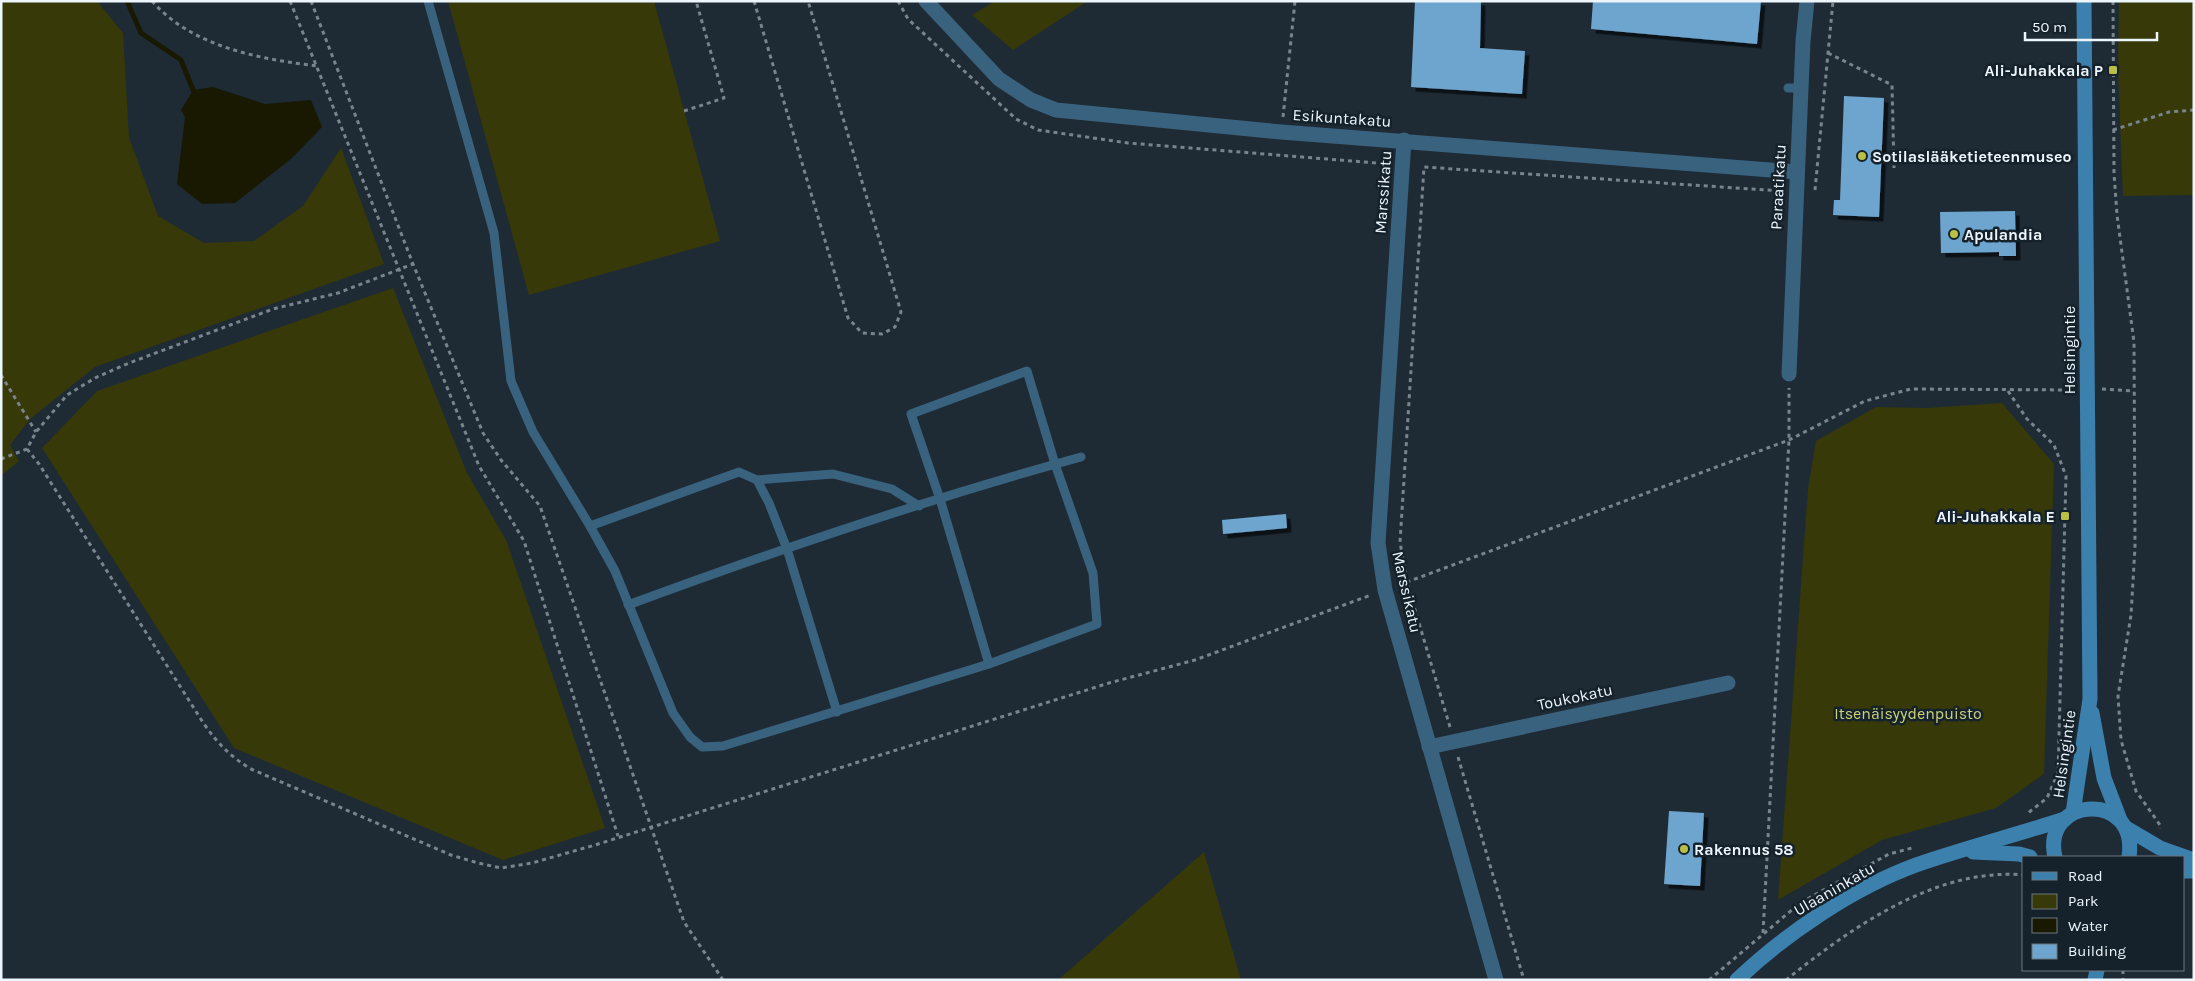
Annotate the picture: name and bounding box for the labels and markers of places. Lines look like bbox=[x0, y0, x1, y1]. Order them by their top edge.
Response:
place label: Ali-Juhakkala P bbox=[1985, 61, 2103, 80]
marker: Ali-Juhakkala P bbox=[2107, 64, 2119, 76]
place label: Sotilaslääketieteenmuseo bbox=[1872, 147, 2072, 166]
marker: Sotilaslääketieteenmuseo bbox=[1856, 150, 1868, 162]
place label: Apulandia bbox=[1964, 225, 2042, 244]
marker: Apulandia bbox=[1948, 228, 1960, 240]
place label: Ali-Juhakkala E bbox=[1936, 507, 2055, 526]
marker: Ali-Juhakkala E bbox=[2059, 510, 2071, 522]
place label: Rakennus 58 bbox=[1694, 840, 1794, 859]
marker: Rakennus 58 bbox=[1678, 843, 1690, 855]

